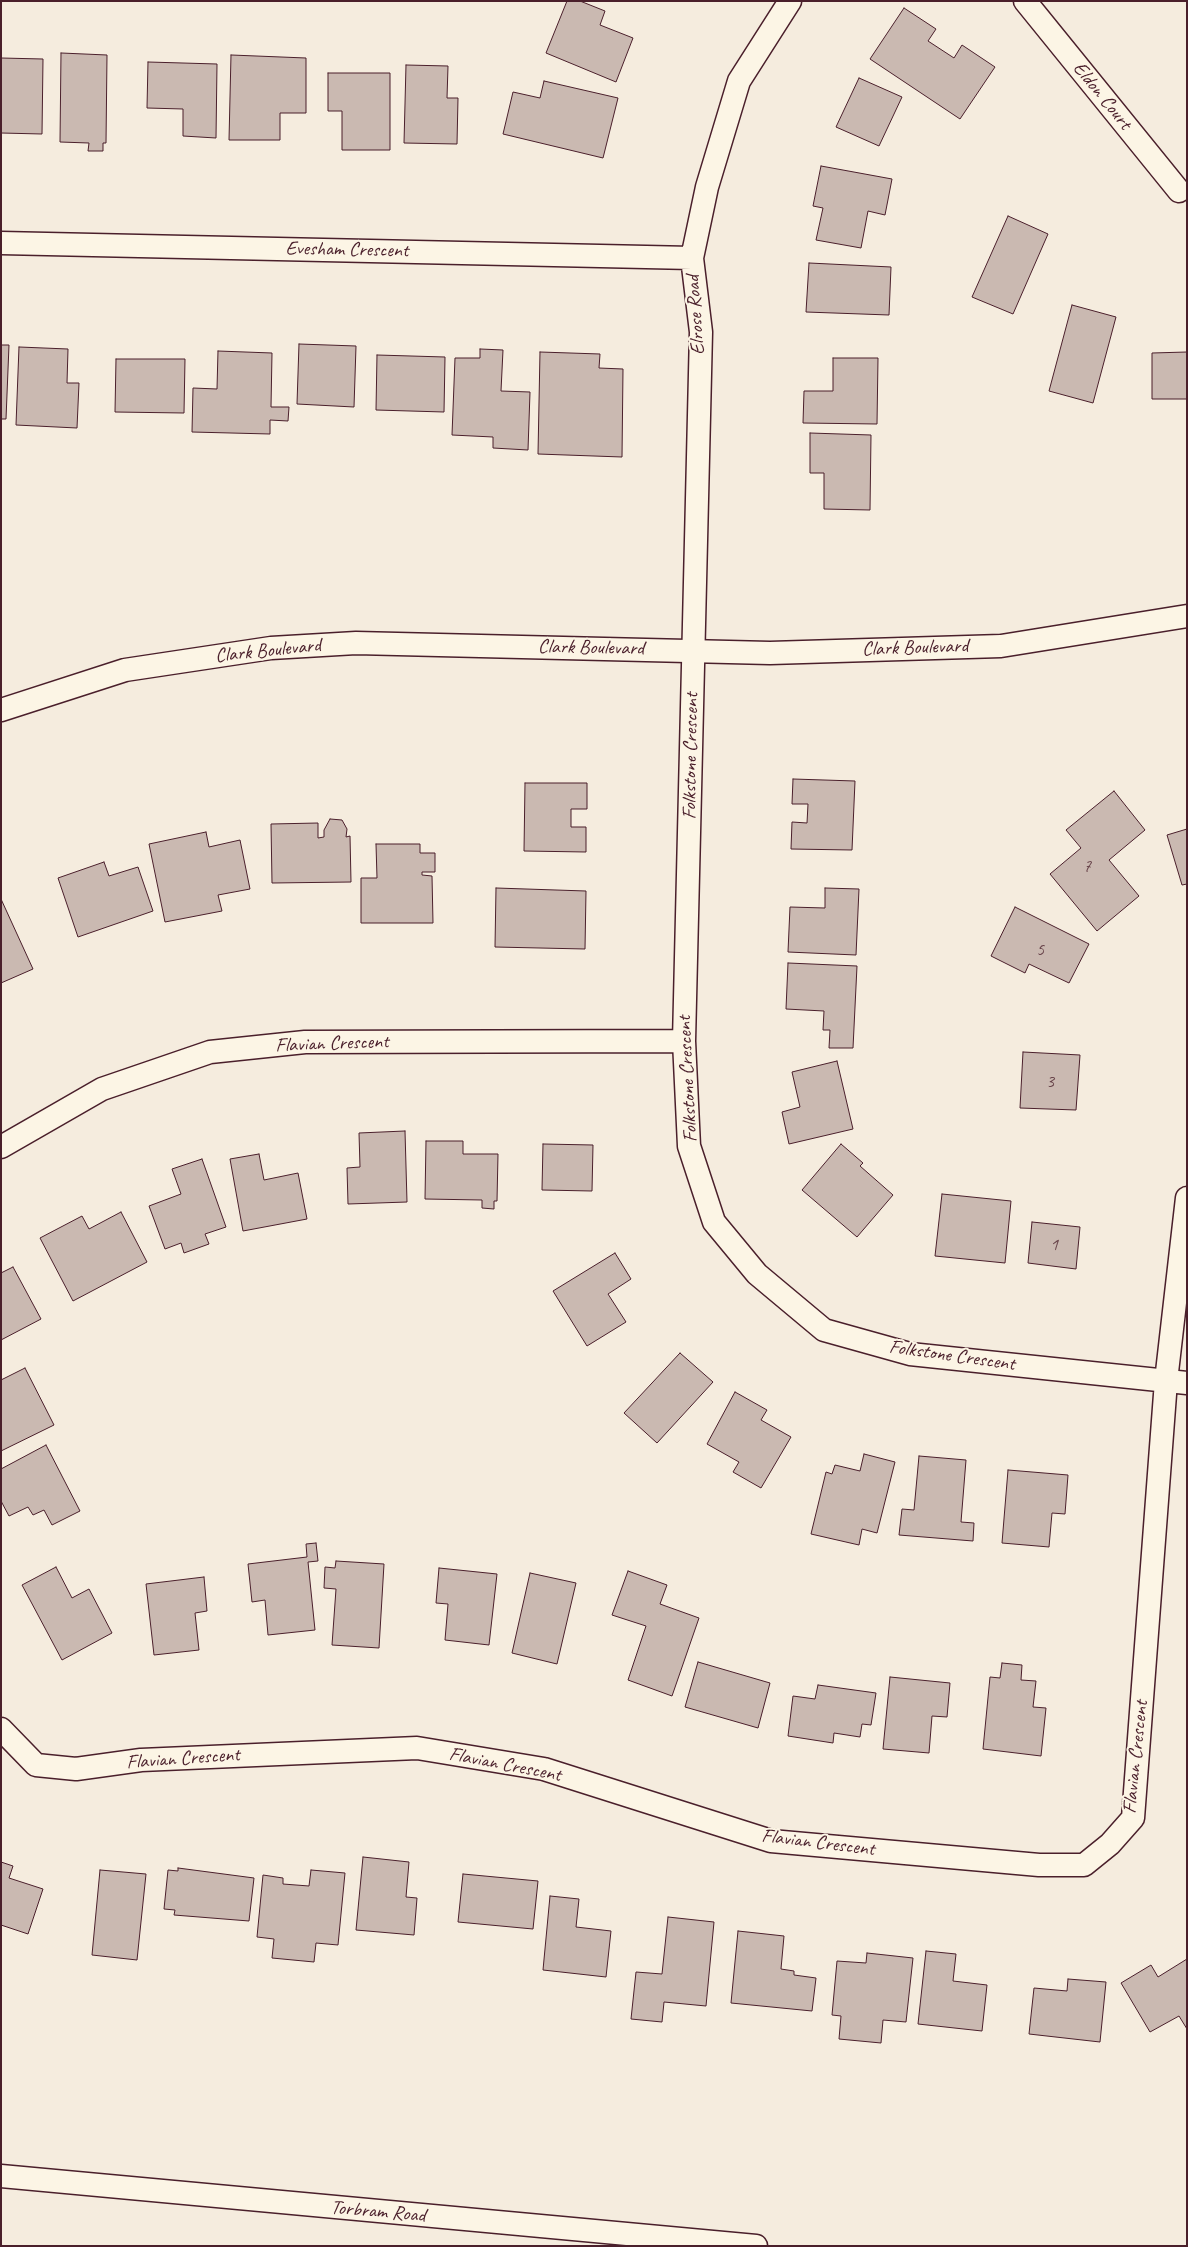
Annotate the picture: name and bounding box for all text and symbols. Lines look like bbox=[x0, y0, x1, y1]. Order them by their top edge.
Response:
street label: Eldon Court bbox=[1067, 57, 1137, 135]
street label: Evesham Crescent bbox=[285, 237, 409, 263]
street label: Elrose Road bbox=[681, 274, 711, 356]
street label: Clark Boulevard bbox=[214, 634, 322, 668]
street label: Clark Boulevard bbox=[862, 634, 968, 662]
street label: Clark Boulevard bbox=[538, 635, 644, 661]
street label: Folkstone Crescent bbox=[678, 692, 704, 820]
house number: 7 bbox=[1083, 856, 1091, 878]
house number: 5 bbox=[1036, 939, 1044, 961]
street label: Folkstone Crescent bbox=[673, 1015, 703, 1143]
street label: Flavian Crescent bbox=[275, 1030, 389, 1058]
house number: 3 bbox=[1046, 1071, 1054, 1093]
house number: 1 bbox=[1050, 1234, 1058, 1256]
street label: Folkstone Crescent bbox=[888, 1335, 1016, 1377]
street label: Flavian Crescent bbox=[1118, 1699, 1154, 1815]
street label: Flavian Crescent bbox=[447, 1742, 563, 1788]
street label: Flavian Crescent bbox=[126, 1743, 240, 1775]
street label: Flavian Crescent bbox=[760, 1824, 876, 1862]
street label: Torbram Road bbox=[330, 2196, 426, 2228]

